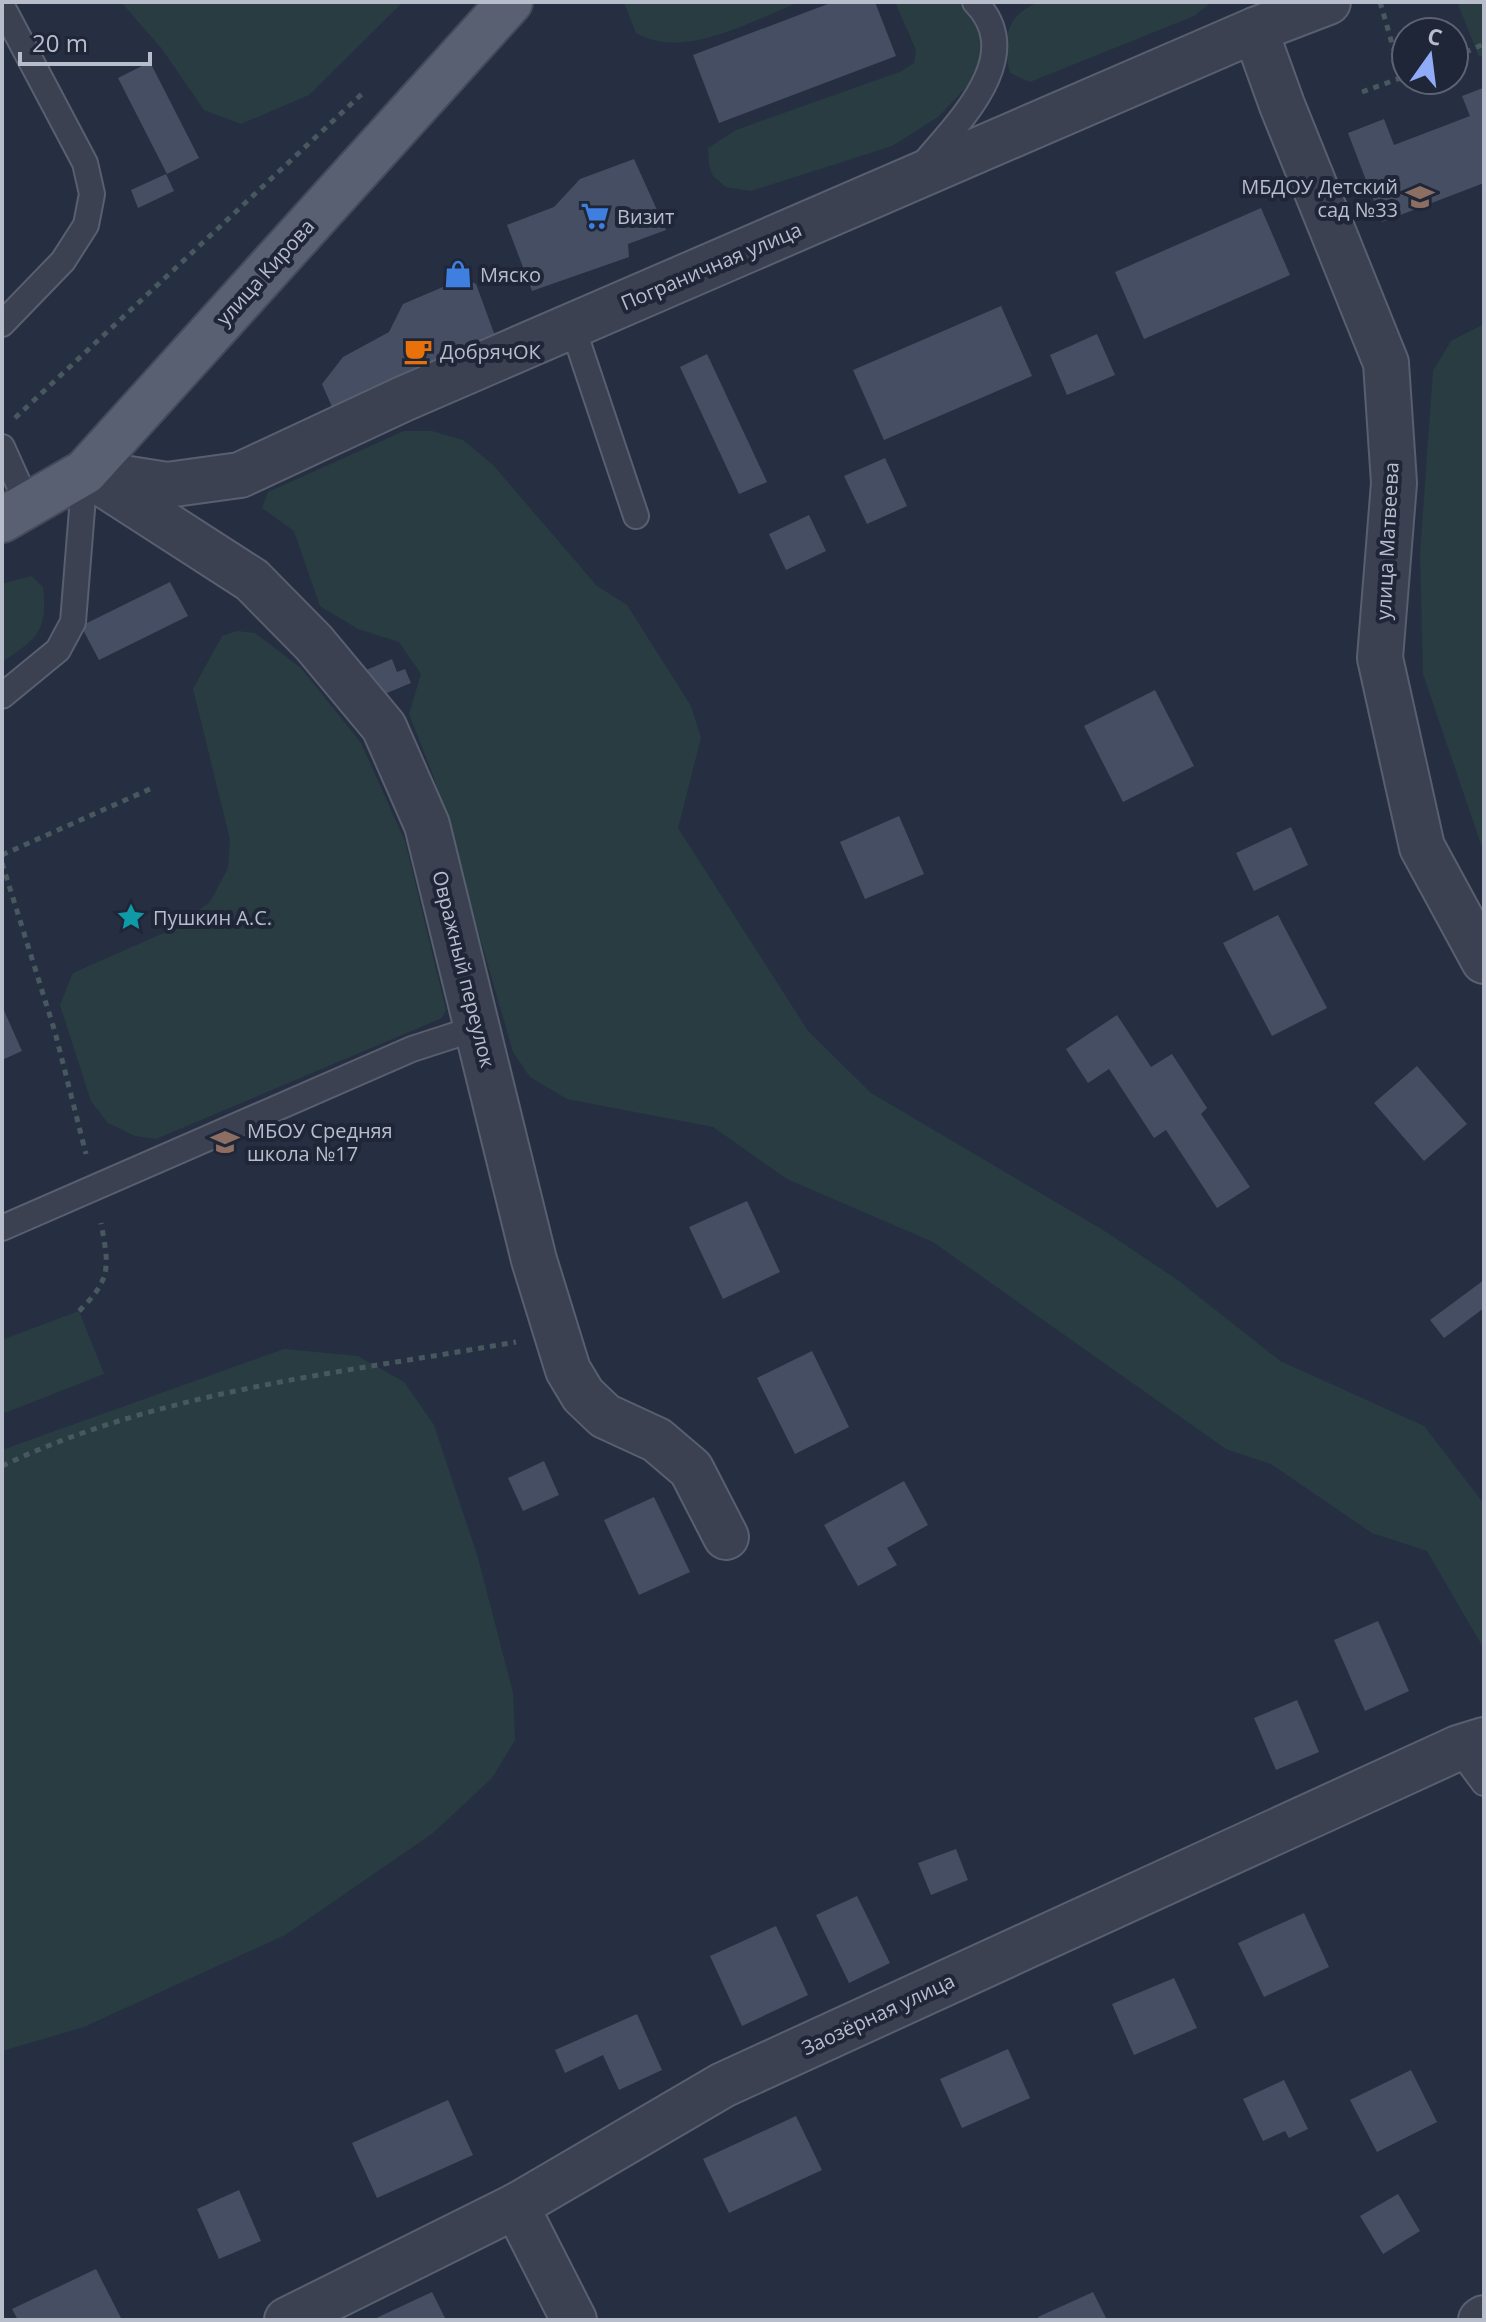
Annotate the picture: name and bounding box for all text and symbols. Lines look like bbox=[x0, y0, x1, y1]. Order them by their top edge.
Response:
scale bar bbox=[20, 16, 150, 66]
north arrow bbox=[1390, 16, 1470, 96]
text: С bbox=[1425, 19, 1446, 52]
text: 20 m bbox=[32, 26, 88, 59]
place label: МБДОУ Детский сад №33 bbox=[1241, 173, 1398, 223]
school or university icon: МБДОУ Детский сад №33 bbox=[1405, 182, 1435, 212]
supermarket icon: Визит bbox=[580, 201, 610, 231]
place label: Визит bbox=[617, 203, 674, 230]
street label: улица Кирова bbox=[210, 213, 320, 331]
street label: Пограничная улица bbox=[616, 216, 806, 316]
shop icon: Мяско bbox=[443, 259, 473, 289]
place label: Мяско bbox=[480, 261, 541, 288]
cafe icon: ДобрячОК bbox=[403, 336, 433, 366]
place label: ДобрячОК bbox=[440, 338, 542, 365]
street label: улица Матвеева bbox=[1369, 461, 1405, 621]
street label: Овражный переулок bbox=[426, 868, 502, 1071]
place icon: Пушкин А.С. bbox=[116, 902, 146, 932]
place label: Пушкин А.С. bbox=[153, 904, 272, 931]
place label: МБОУ Средняя школа №17 bbox=[247, 1117, 393, 1167]
school or university icon: МБОУ Средняя школа №17 bbox=[210, 1127, 240, 1157]
street label: Заозёрная улица bbox=[797, 1967, 959, 2061]

